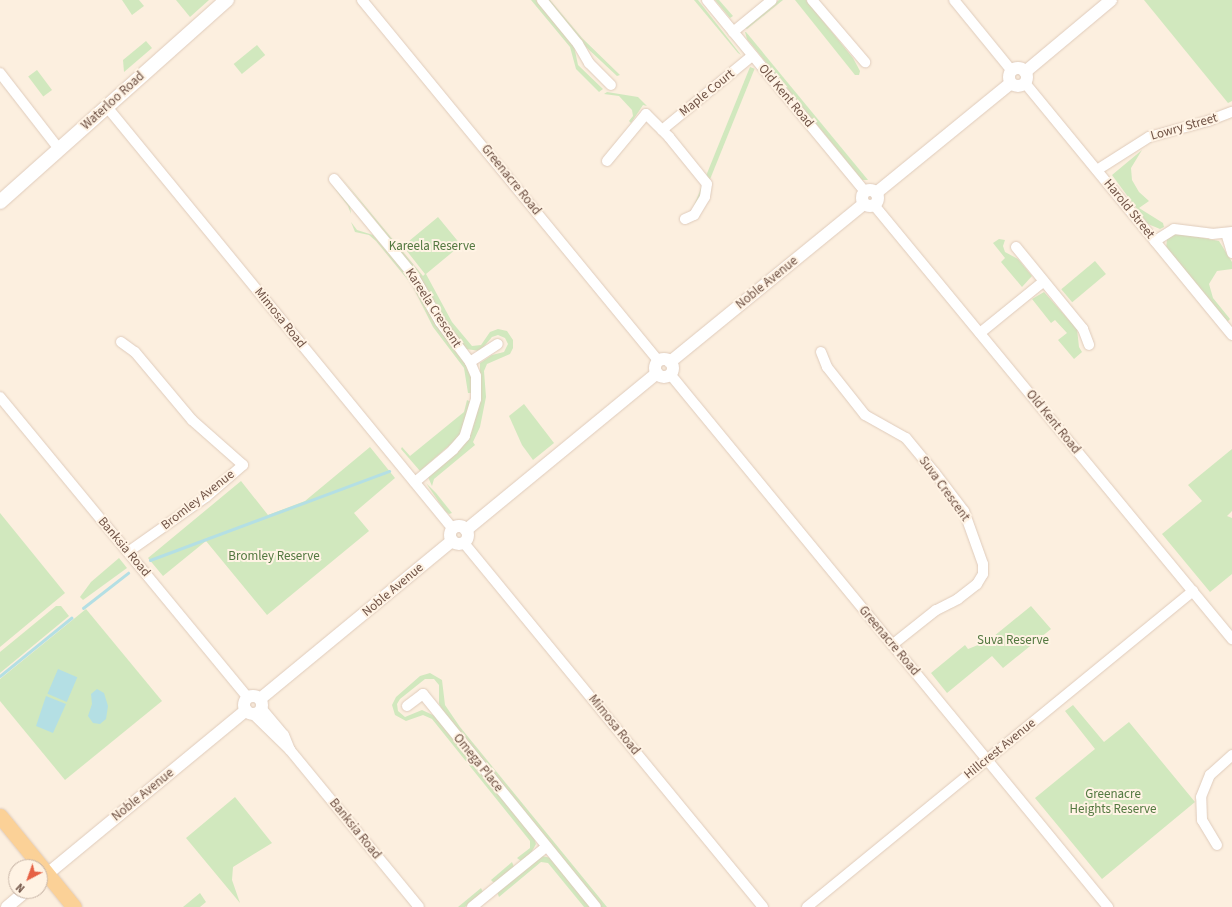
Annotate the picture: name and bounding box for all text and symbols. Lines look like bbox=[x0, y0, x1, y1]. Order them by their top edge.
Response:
street label: Old Kent Road bbox=[755, 61, 817, 131]
street label: Maple Court bbox=[676, 66, 738, 120]
street label: Waterloo Road bbox=[78, 69, 148, 133]
street label: Lowry Street bbox=[1149, 110, 1219, 144]
street label: Greenacre Road bbox=[478, 142, 544, 218]
street label: Harold Street bbox=[1100, 176, 1158, 242]
park label: Kareela Reserve bbox=[389, 238, 475, 254]
street label: Noble Avenue bbox=[733, 253, 801, 313]
street label: Kareela Crescent bbox=[402, 266, 464, 350]
street label: Mimosa Road bbox=[251, 285, 309, 351]
street label: Old Kent Road bbox=[1023, 387, 1083, 457]
street label: Suva Crescent bbox=[915, 454, 973, 524]
street label: Bromley Avenue bbox=[158, 467, 238, 533]
street label: Banksia Road bbox=[94, 514, 154, 580]
park label: Bromley Reserve bbox=[228, 548, 320, 564]
street label: Noble Avenue bbox=[359, 560, 427, 620]
street label: Greenacre Road bbox=[855, 603, 923, 679]
park label: Suva Reserve bbox=[977, 632, 1049, 648]
street label: Mimosa Road bbox=[585, 692, 643, 758]
street label: Hillcrest Avenue bbox=[961, 715, 1039, 783]
street label: Omega Place bbox=[450, 731, 506, 795]
street label: Noble Avenue bbox=[109, 765, 177, 825]
park label: Greenacre Heights Reserve bbox=[1070, 787, 1156, 818]
street label: Banksia Road bbox=[326, 796, 384, 862]
north arrow bbox=[8, 859, 48, 899]
text: N bbox=[13, 880, 28, 896]

